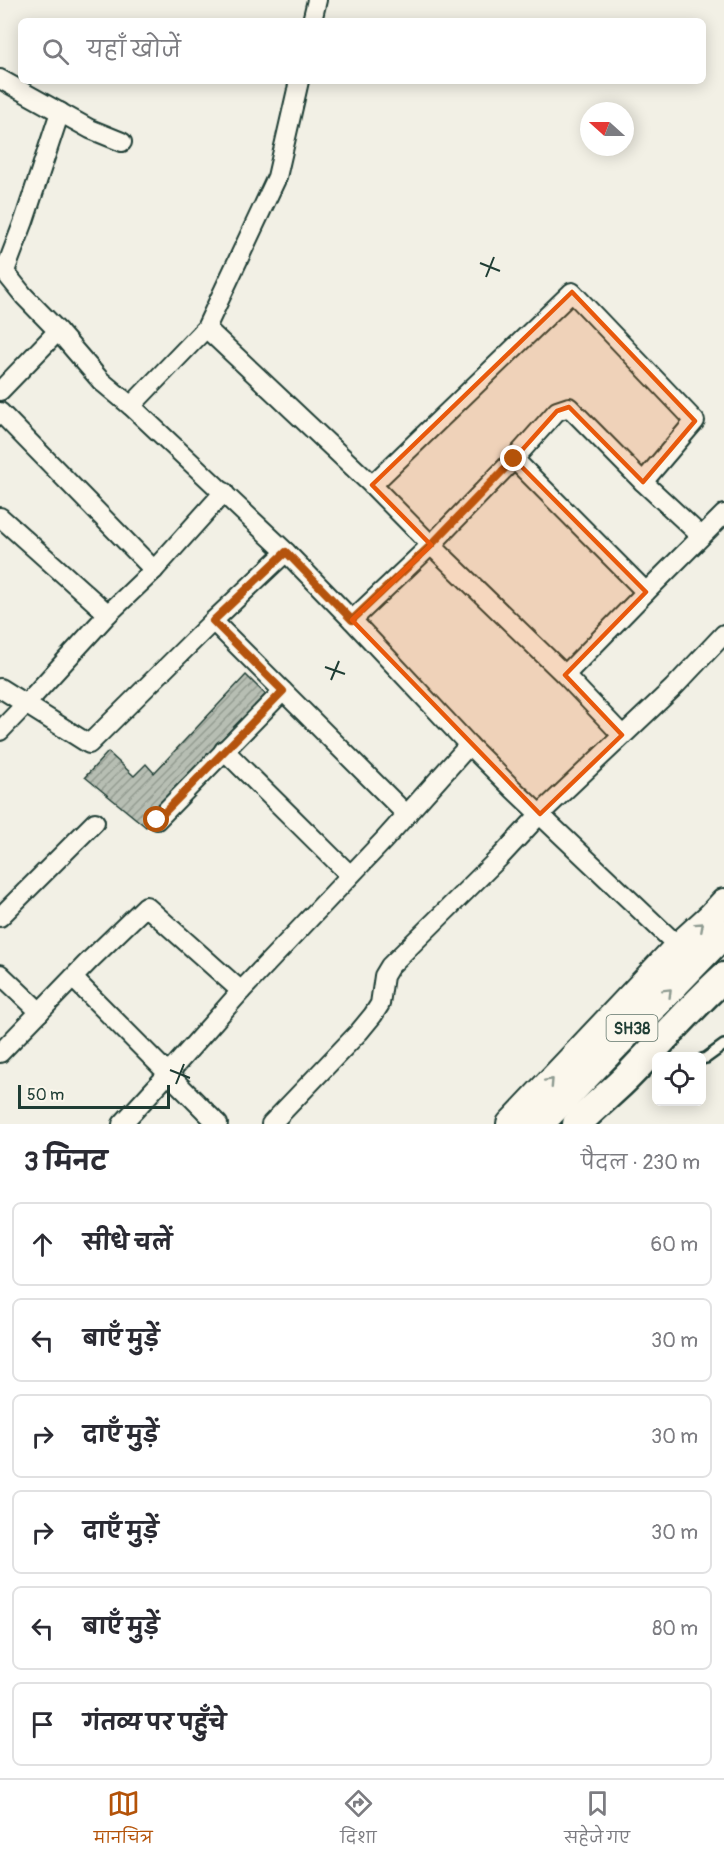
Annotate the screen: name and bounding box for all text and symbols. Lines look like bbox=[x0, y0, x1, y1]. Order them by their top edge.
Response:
search box bbox=[18, 18, 706, 84]
icon: search bbox=[39, 35, 72, 68]
text: यहाँ खोजें bbox=[87, 36, 181, 64]
north arrow bbox=[580, 102, 634, 156]
route end bbox=[500, 445, 526, 471]
route start bbox=[143, 806, 169, 832]
one-way arrow bbox=[693, 922, 704, 933]
one-way arrow bbox=[660, 988, 671, 999]
road number: SH38 bbox=[606, 1015, 658, 1041]
map controls bbox=[652, 1052, 706, 1106]
button: locate bbox=[652, 1052, 706, 1106]
one-way arrow bbox=[543, 1078, 554, 1088]
scale bar bbox=[18, 1082, 170, 1110]
text: 50 m bbox=[27, 1085, 64, 1105]
text: 3 मिनट bbox=[24, 1146, 107, 1178]
text: पैदल · 230 m bbox=[581, 1150, 700, 1175]
icon: ahead bbox=[26, 1228, 59, 1261]
text: सीधे चलें bbox=[83, 1229, 172, 1257]
text: 60 m bbox=[651, 1232, 698, 1257]
icon: left bbox=[26, 1324, 59, 1357]
text: बाएँ मुड़ें bbox=[83, 1325, 159, 1353]
text: 30 m bbox=[651, 1328, 698, 1353]
icon: right bbox=[26, 1420, 59, 1453]
text: दाएँ मुड़ें bbox=[83, 1421, 159, 1449]
text: 30 m bbox=[651, 1424, 698, 1449]
icon: right bbox=[26, 1516, 59, 1549]
text: दाएँ मुड़ें bbox=[83, 1517, 159, 1545]
text: 30 m bbox=[651, 1520, 698, 1545]
icon: left bbox=[26, 1612, 59, 1645]
text: बाएँ मुड़ें bbox=[83, 1613, 159, 1641]
text: 80 m bbox=[652, 1616, 698, 1641]
icon: arrive bbox=[26, 1708, 59, 1741]
text: गंतव्य पर पहुँचे bbox=[83, 1709, 226, 1737]
tab: मानचित्र bbox=[94, 1787, 153, 1855]
tab: दिशा bbox=[340, 1787, 377, 1855]
tab: सहेजे गए bbox=[564, 1787, 630, 1855]

